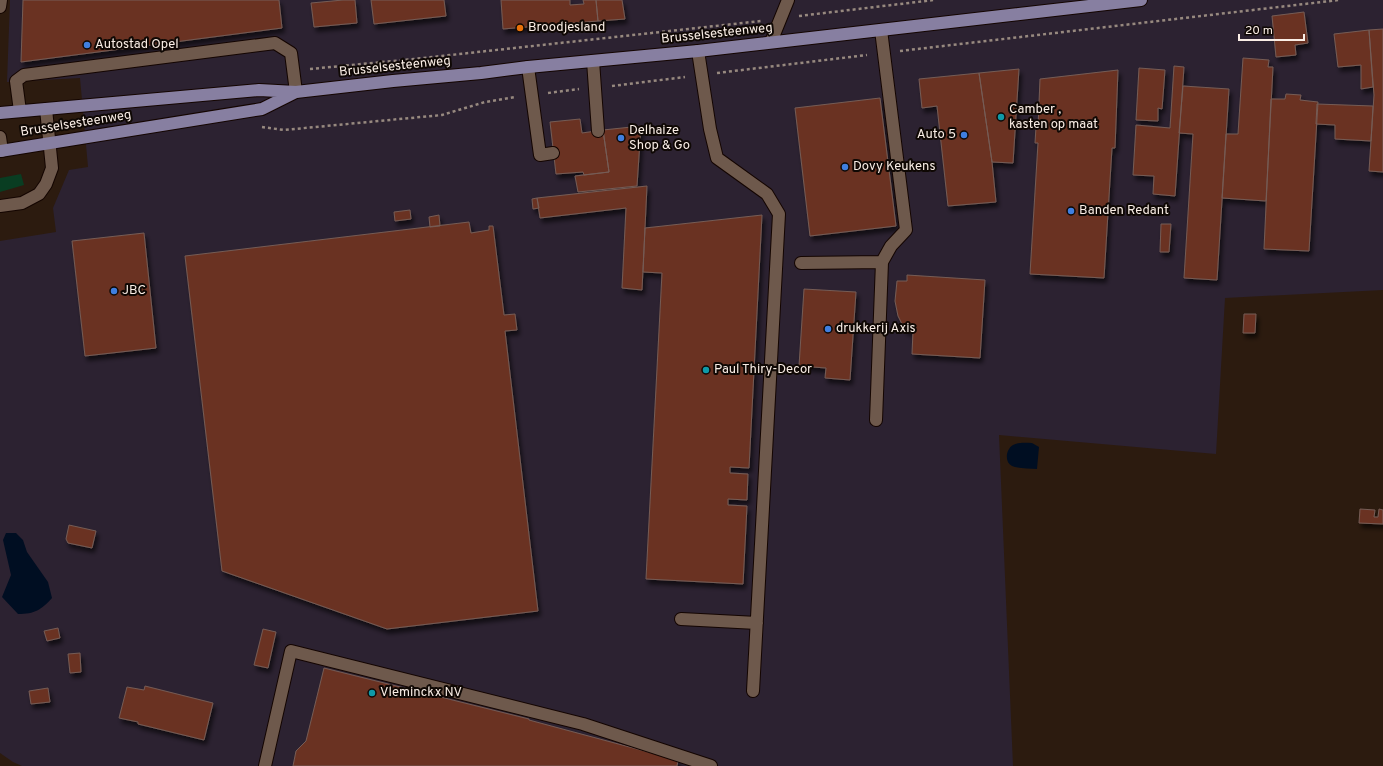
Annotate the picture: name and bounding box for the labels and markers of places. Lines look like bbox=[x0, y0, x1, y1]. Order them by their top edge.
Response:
place label: Broodjesland bbox=[528, 20, 605, 36]
marker: Broodjesland bbox=[515, 23, 525, 33]
place label: Autostad Opel bbox=[95, 37, 179, 53]
marker: Autostad Opel bbox=[82, 40, 92, 50]
place label: Camber , kasten op maat bbox=[1009, 102, 1098, 133]
marker: Camber , kasten op maat bbox=[996, 112, 1006, 122]
place label: Delhaize Shop & Go bbox=[629, 123, 690, 154]
place label: Auto 5 bbox=[917, 127, 956, 143]
marker: Auto 5 bbox=[959, 130, 969, 140]
marker: Delhaize Shop & Go bbox=[616, 133, 626, 143]
place label: Dovy Keukens bbox=[853, 159, 936, 175]
marker: Dovy Keukens bbox=[840, 162, 850, 172]
place label: Banden Redant bbox=[1079, 203, 1169, 219]
marker: Banden Redant bbox=[1066, 206, 1076, 216]
place label: JBC bbox=[122, 283, 146, 299]
marker: JBC bbox=[109, 286, 119, 296]
place label: drukkerij Axis bbox=[836, 321, 916, 337]
marker: drukkerij Axis bbox=[823, 324, 833, 334]
place label: Paul Thiry-Decor bbox=[714, 362, 812, 378]
marker: Paul Thiry-Decor bbox=[701, 365, 711, 375]
place label: Vleminckx NV bbox=[380, 685, 462, 701]
marker: Vleminckx NV bbox=[367, 688, 377, 698]

